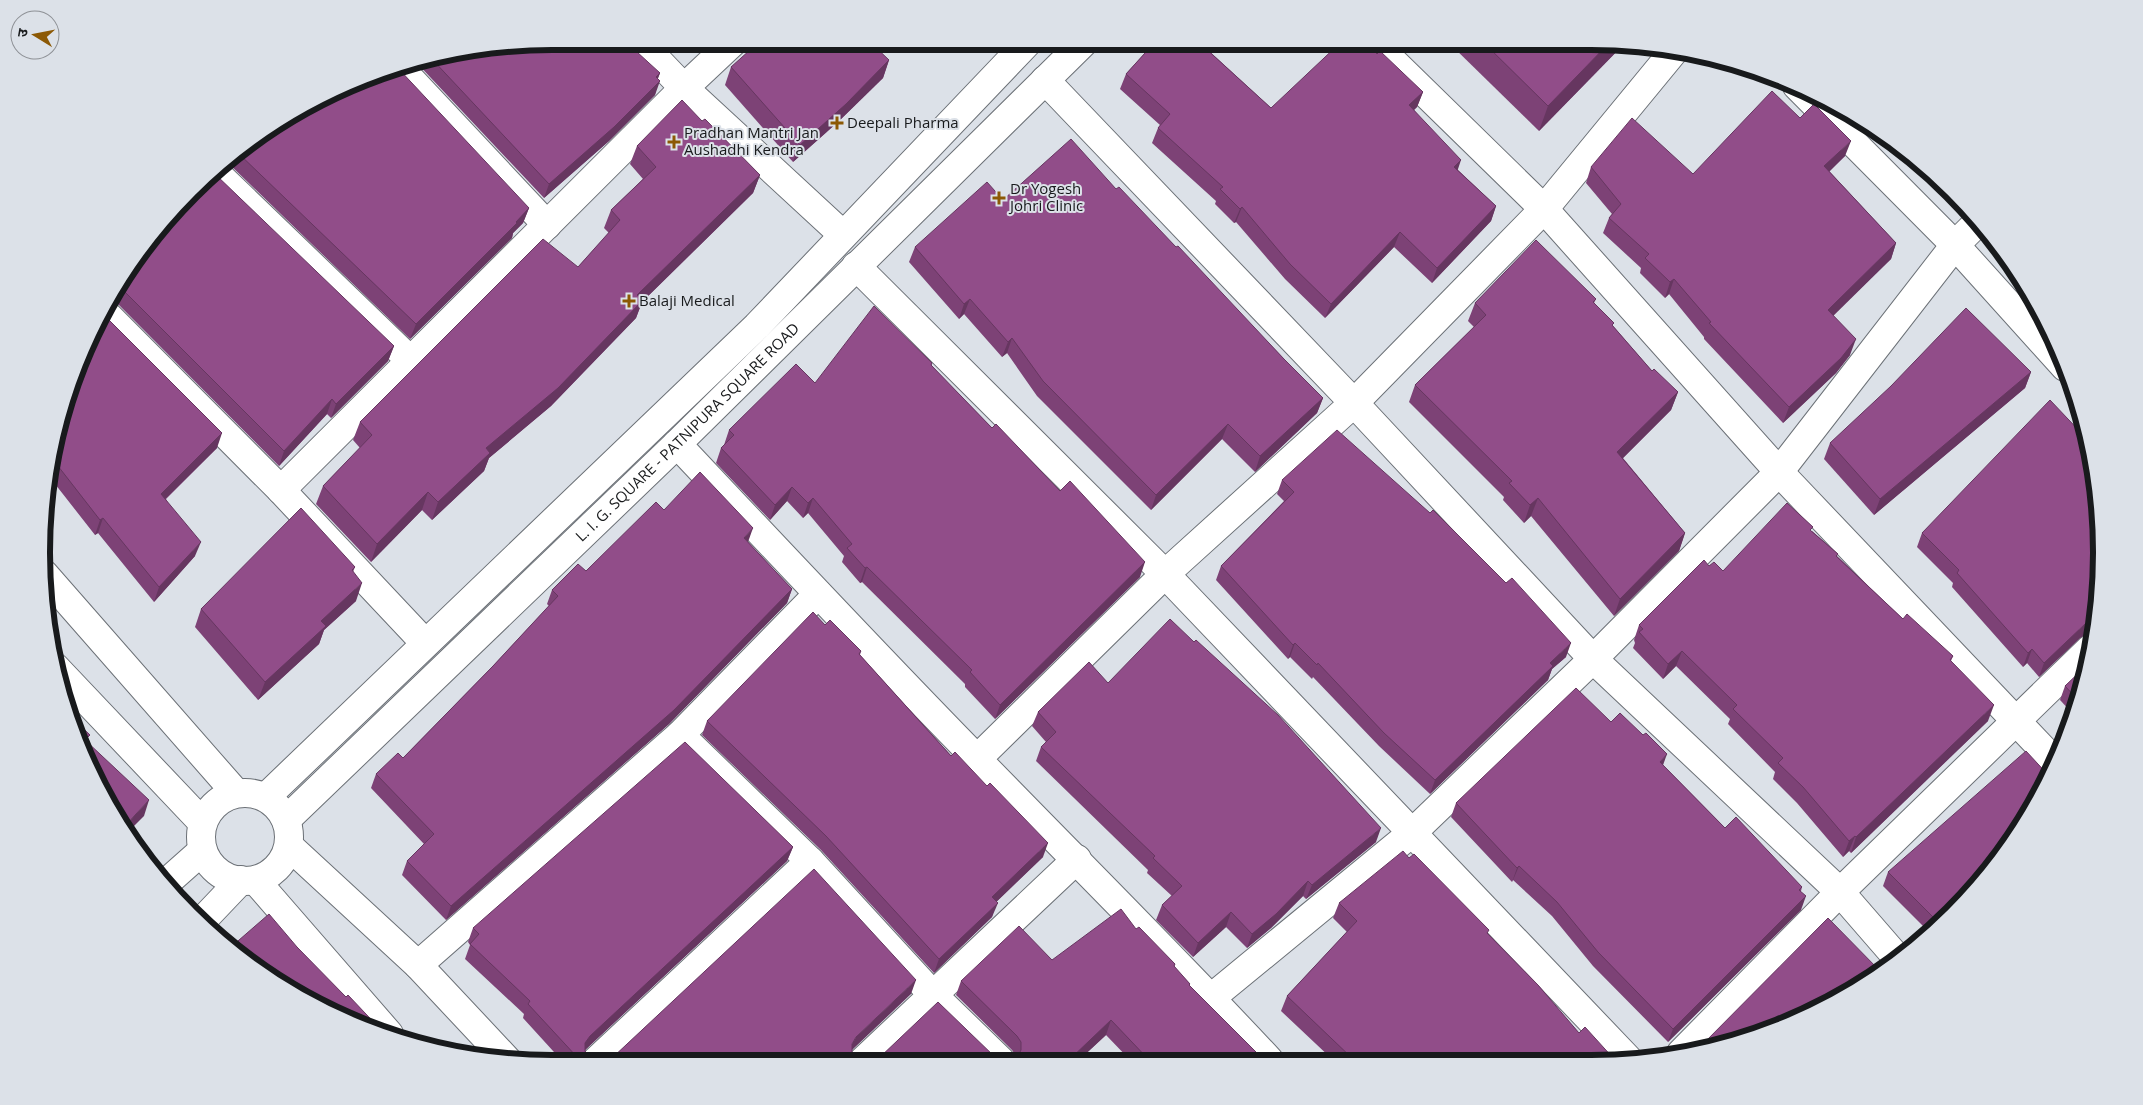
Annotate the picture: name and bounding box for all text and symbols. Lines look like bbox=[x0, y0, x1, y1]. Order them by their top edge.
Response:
north arrow bbox=[10, 10, 60, 60]
text: उ bbox=[12, 26, 32, 38]
place label: Deepali Pharma bbox=[847, 112, 959, 132]
marker: Deepali Pharma bbox=[831, 117, 843, 129]
place label: Pradhan Mantri Jan Aushadhi Kendra bbox=[684, 122, 819, 159]
marker: Pradhan Mantri Jan Aushadhi Kendra bbox=[668, 136, 680, 148]
place label: Dr Yogesh Johri Clinic bbox=[1008, 178, 1083, 215]
marker: Dr Yogesh Johri Clinic bbox=[992, 191, 1006, 205]
place label: Balaji Medical bbox=[639, 290, 735, 310]
marker: Balaji Medical bbox=[623, 295, 635, 307]
street label: L. I. G. SQUARE - PATNIPURA SQUARE ROAD bbox=[571, 318, 803, 546]

